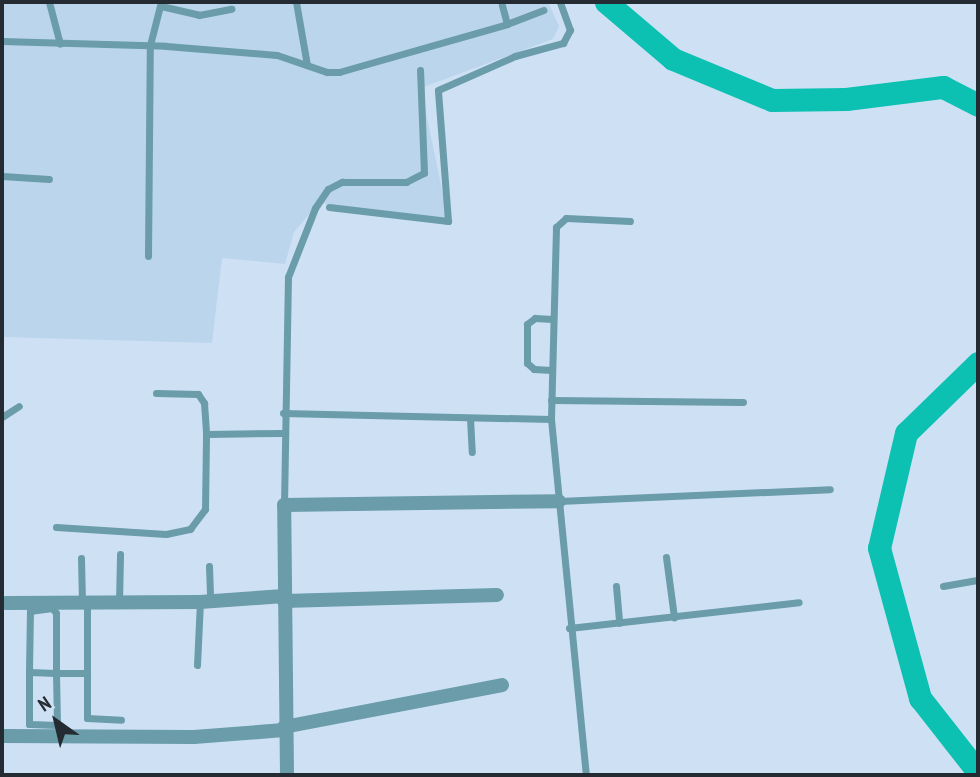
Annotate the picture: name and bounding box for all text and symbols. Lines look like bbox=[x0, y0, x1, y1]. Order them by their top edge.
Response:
north arrow bbox=[21, 686, 91, 756]
text: N bbox=[33, 691, 55, 716]

